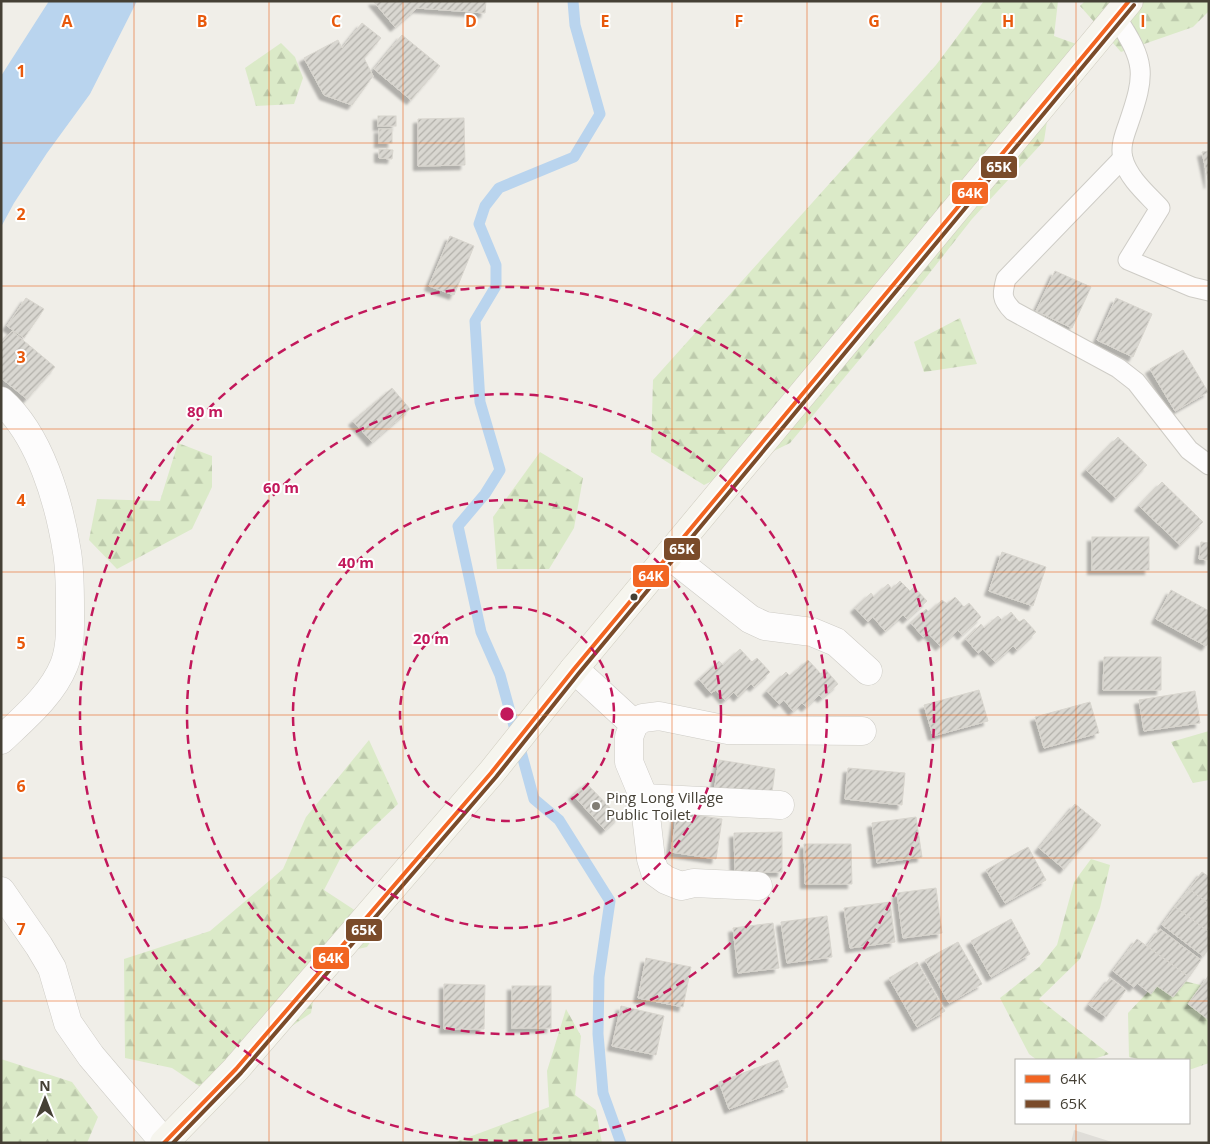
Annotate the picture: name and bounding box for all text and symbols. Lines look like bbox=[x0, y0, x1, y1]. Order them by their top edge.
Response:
text: A bbox=[61, 10, 73, 32]
text: B bbox=[197, 10, 207, 32]
text: C bbox=[331, 10, 341, 32]
text: D bbox=[465, 10, 477, 32]
text: E bbox=[601, 10, 610, 32]
text: F bbox=[735, 10, 743, 32]
text: G bbox=[868, 10, 880, 32]
text: H bbox=[1002, 10, 1014, 32]
text: I bbox=[1140, 10, 1146, 32]
text: 1 bbox=[16, 60, 26, 82]
line badge: 65K bbox=[980, 155, 1018, 179]
text: 65K bbox=[986, 157, 1012, 176]
line badge: 64K bbox=[951, 181, 989, 205]
text: 64K bbox=[957, 183, 983, 202]
text: 2 bbox=[16, 203, 26, 225]
text: 3 bbox=[16, 346, 26, 368]
text: 80 m bbox=[187, 401, 223, 421]
text: 60 m bbox=[263, 477, 299, 497]
text: 4 bbox=[16, 489, 26, 511]
line badge: 65K bbox=[663, 537, 701, 561]
text: 65K bbox=[669, 539, 695, 558]
text: 40 m bbox=[338, 552, 374, 572]
line badge: 64K bbox=[632, 564, 670, 588]
text: 64K bbox=[638, 566, 664, 585]
unlabelled marker bbox=[629, 592, 639, 602]
text: 20 m bbox=[413, 628, 449, 648]
text: 5 bbox=[16, 632, 26, 654]
centre of rings bbox=[498, 705, 516, 723]
text: 6 bbox=[16, 775, 26, 797]
place label: Ping Long Village Public Toilet bbox=[606, 787, 723, 824]
marker: Ping Long Village Public Toilet bbox=[590, 800, 602, 812]
text: 7 bbox=[16, 918, 26, 940]
line badge: 65K bbox=[345, 918, 383, 942]
text: 65K bbox=[351, 920, 377, 939]
line badge: 64K bbox=[312, 946, 350, 970]
text: 64K bbox=[318, 948, 344, 967]
legend bbox=[1015, 1059, 1190, 1124]
text: 64K bbox=[1060, 1068, 1087, 1088]
north arrow bbox=[20, 1074, 70, 1124]
text: N bbox=[39, 1076, 51, 1095]
text: 65K bbox=[1060, 1093, 1087, 1113]

